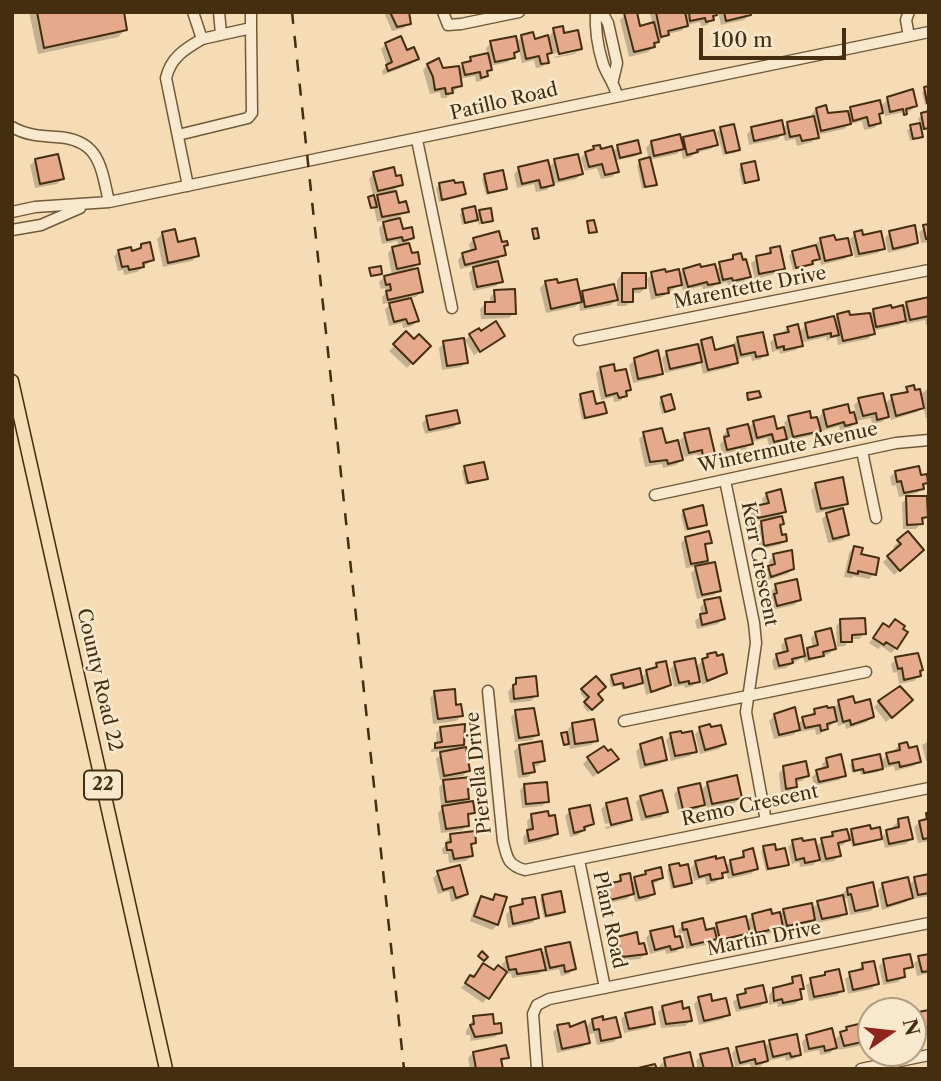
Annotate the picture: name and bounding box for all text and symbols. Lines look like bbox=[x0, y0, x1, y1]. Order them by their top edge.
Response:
scale bar bbox=[703, 14, 850, 58]
text: 100 m bbox=[712, 27, 773, 52]
street label: Patillo Road bbox=[448, 79, 560, 125]
street label: Marentette Drive bbox=[672, 262, 828, 314]
street label: Wintermute Avenue bbox=[696, 418, 880, 478]
street label: Kerr Crescent bbox=[736, 500, 782, 628]
street label: County Road 22 bbox=[71, 606, 127, 754]
street label: Pierella Drive bbox=[461, 711, 497, 835]
road number: 22 bbox=[84, 770, 122, 800]
street label: Remo Crescent bbox=[679, 780, 821, 832]
street label: Plant Road bbox=[588, 869, 630, 971]
street label: Martin Drive bbox=[705, 917, 823, 961]
north arrow bbox=[857, 997, 927, 1067]
text: N bbox=[898, 1016, 924, 1038]

